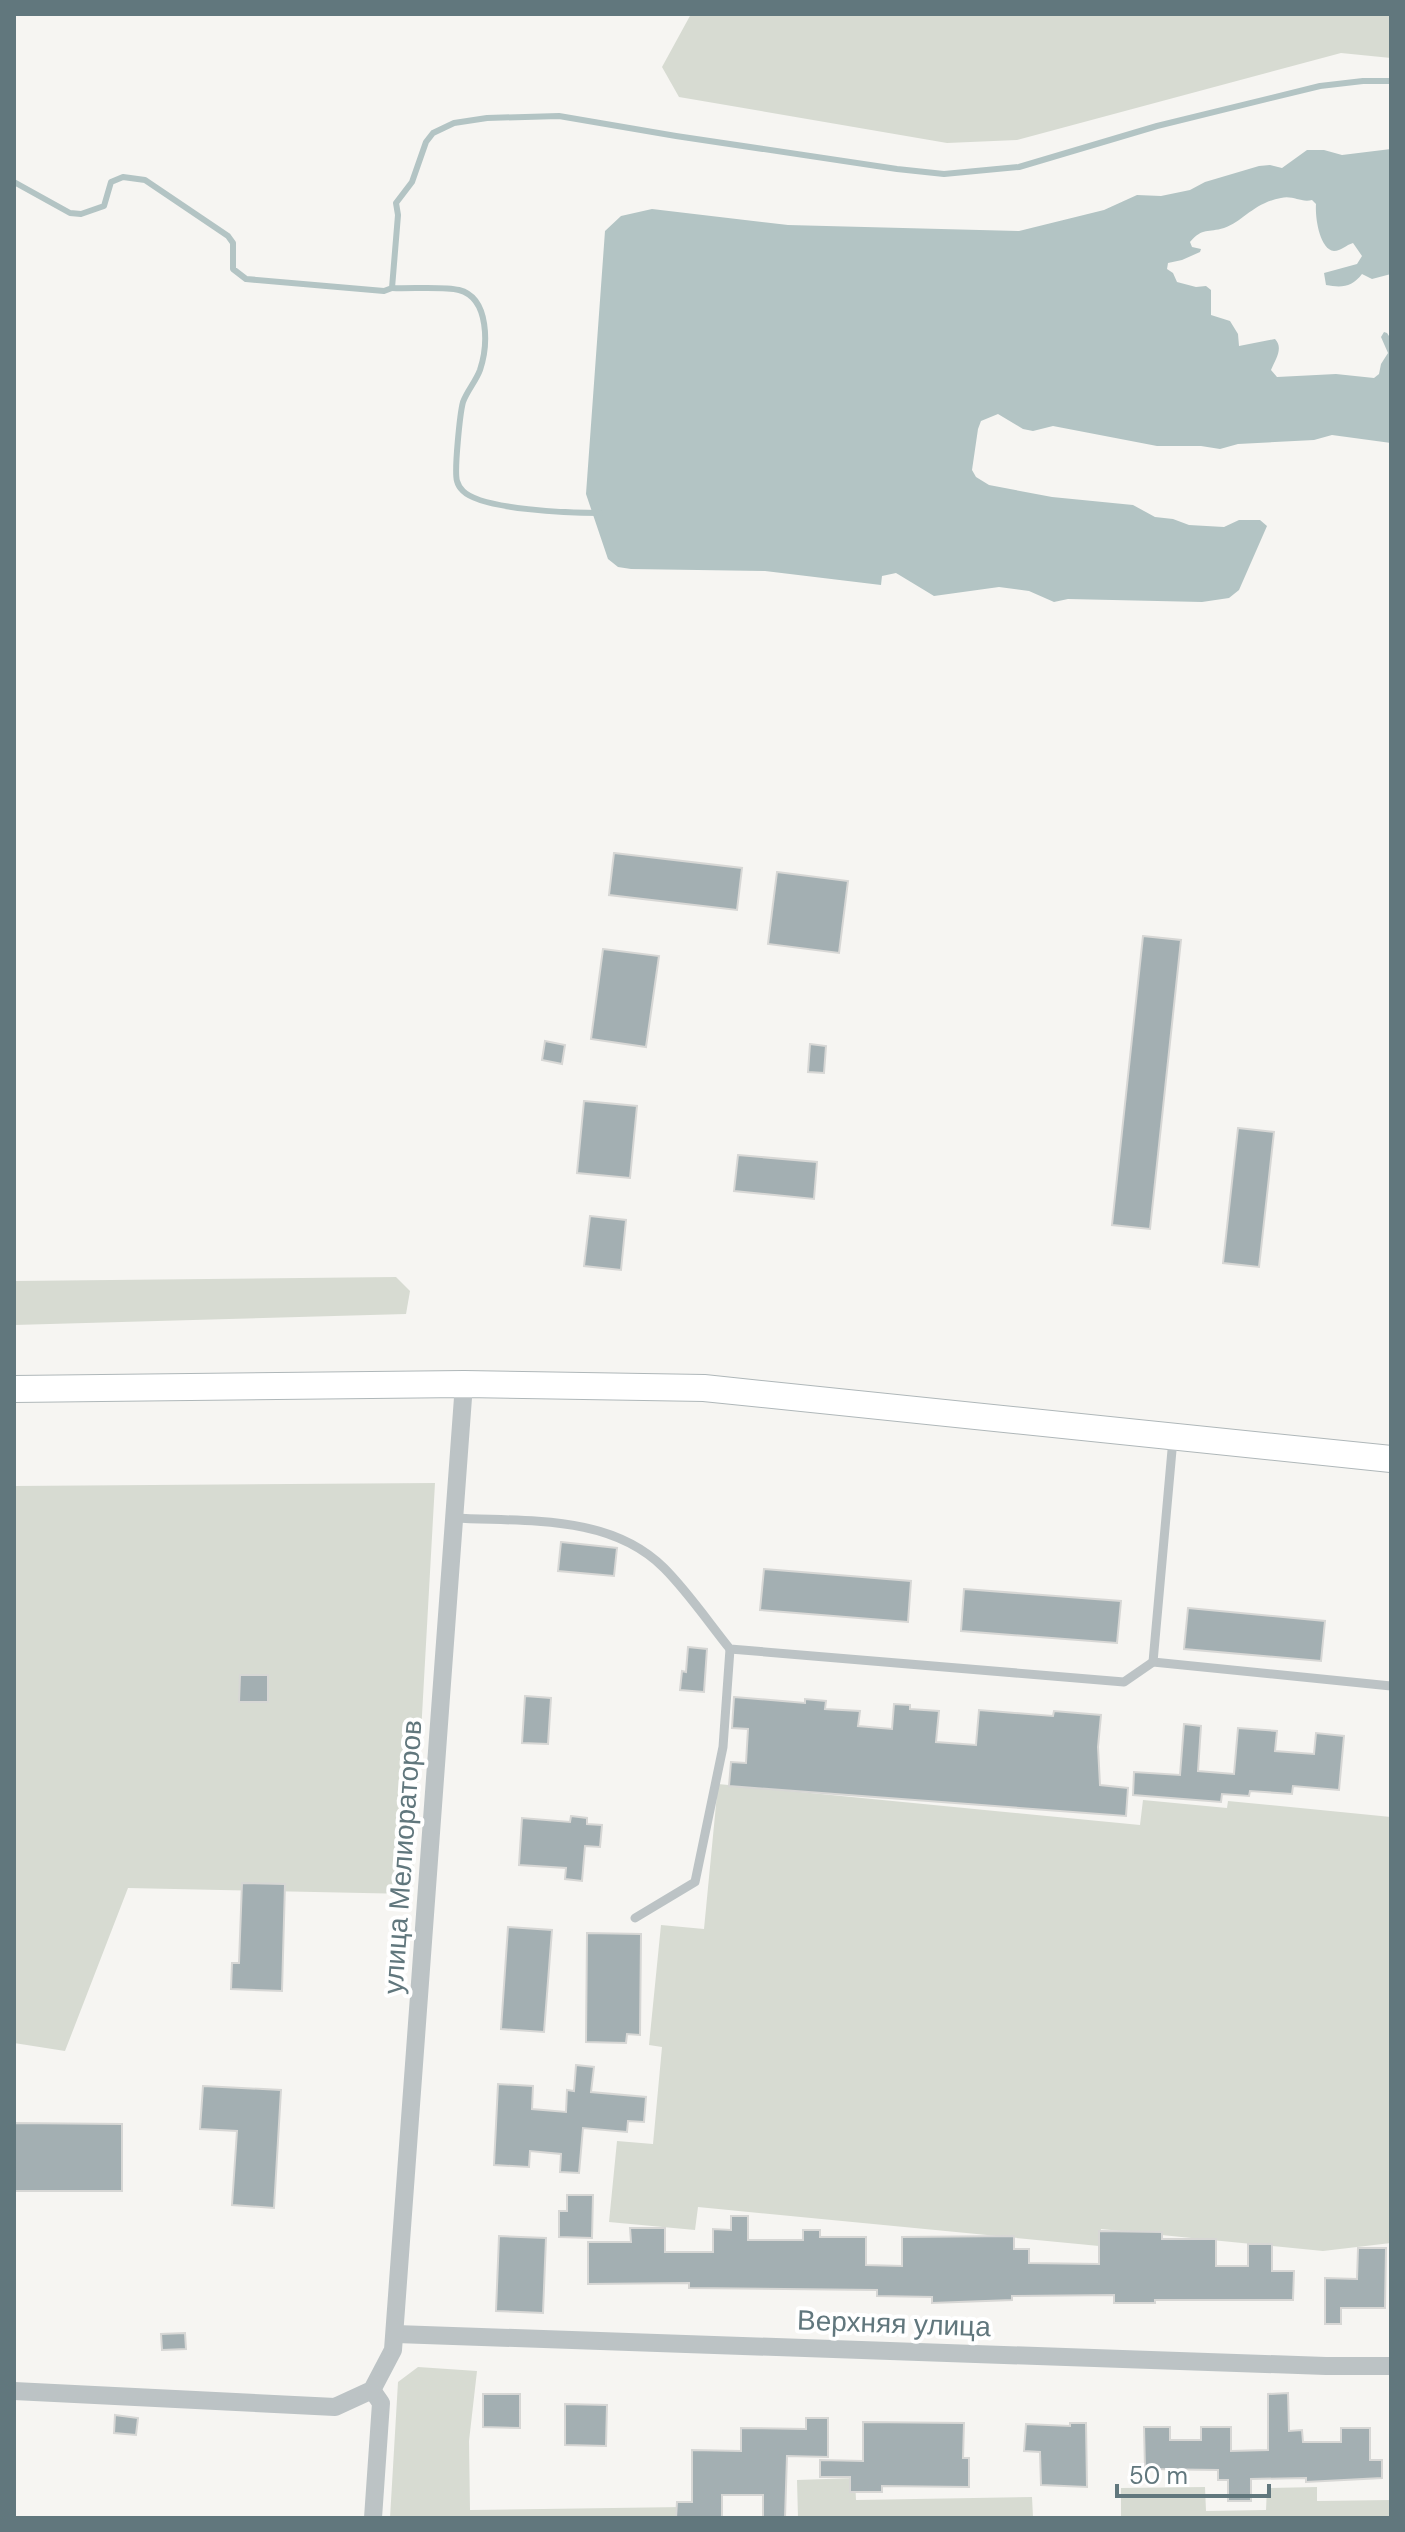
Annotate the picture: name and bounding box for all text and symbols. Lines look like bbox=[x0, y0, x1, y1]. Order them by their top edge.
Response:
street label: улица Мелиораторов bbox=[374, 1719, 431, 1995]
street label: Верхняя улица bbox=[797, 2302, 992, 2345]
scale bar bbox=[1117, 2448, 1269, 2498]
text: 50 m bbox=[1129, 2460, 1188, 2491]

